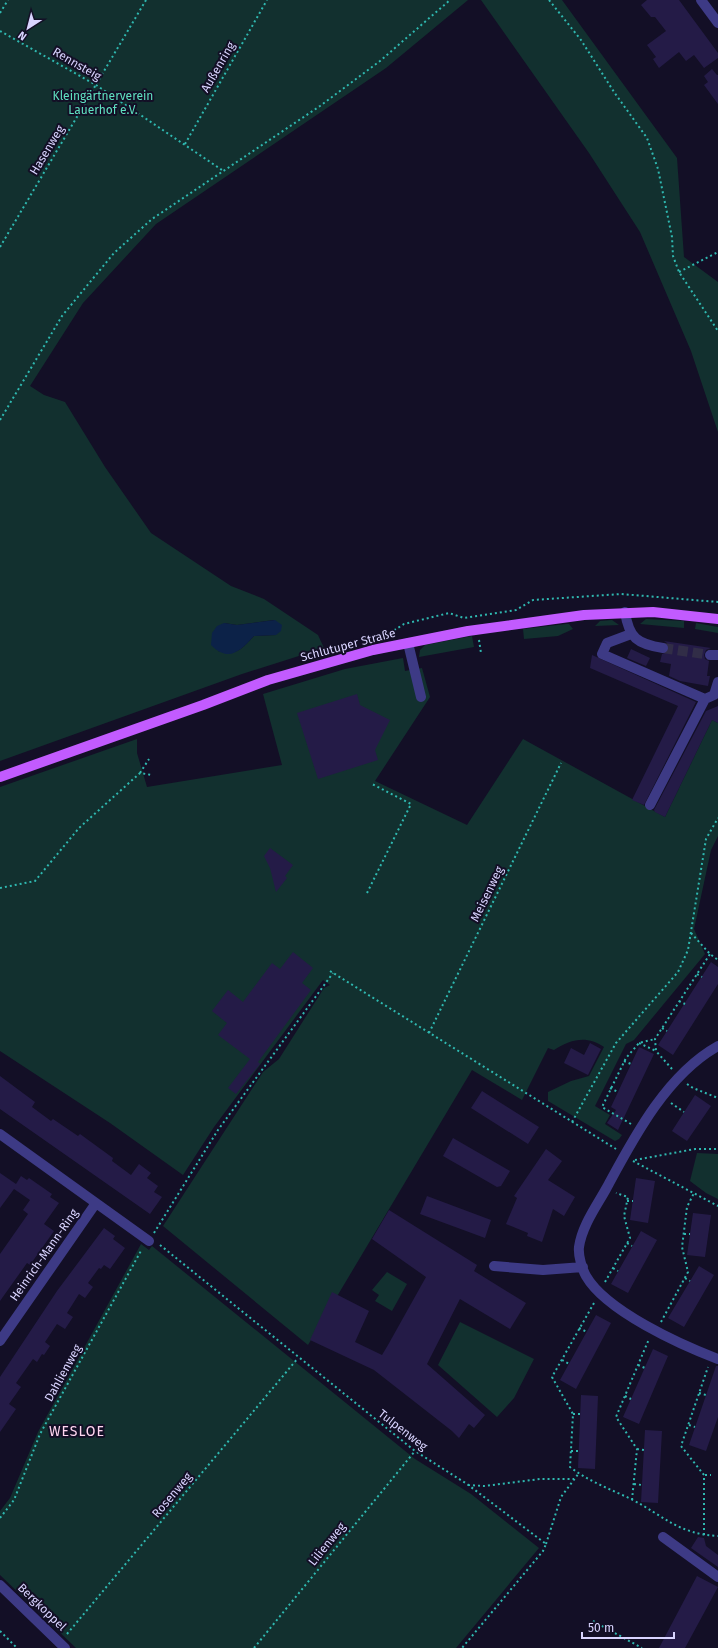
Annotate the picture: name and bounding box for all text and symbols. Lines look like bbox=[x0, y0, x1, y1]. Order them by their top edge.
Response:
north arrow bbox=[8, 8, 48, 48]
text: N bbox=[16, 28, 29, 43]
street label: Außenring bbox=[198, 39, 238, 95]
street label: Rennsteig bbox=[50, 45, 104, 84]
park label: Kleingärtnerverein Lauerhof e.V. bbox=[53, 89, 153, 117]
street label: Hasenweg bbox=[27, 122, 68, 177]
street label: Schlutuper Straße bbox=[299, 626, 397, 664]
street label: Meisenweg bbox=[468, 863, 507, 924]
street label: Heinrich-Mann-Ring bbox=[7, 1206, 82, 1304]
street label: Dahlienweg bbox=[42, 1341, 85, 1404]
street label: Tulpenweg bbox=[376, 1407, 431, 1454]
district label: WESLOE bbox=[49, 1423, 105, 1440]
street label: Rosenweg bbox=[149, 1469, 195, 1520]
street label: Lilienweg bbox=[305, 1519, 349, 1568]
street label: Bergkoppel bbox=[15, 1580, 69, 1634]
scale bar bbox=[582, 1614, 674, 1640]
text: 50 m bbox=[588, 1621, 614, 1635]

